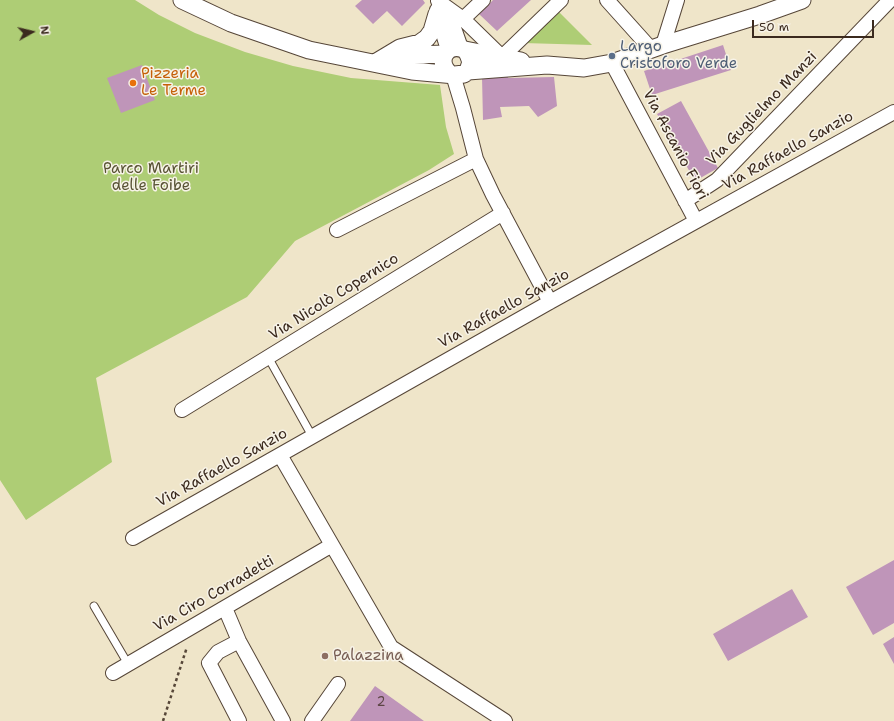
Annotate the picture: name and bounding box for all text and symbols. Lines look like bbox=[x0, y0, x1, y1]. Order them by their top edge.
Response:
north arrow bbox=[12, 12, 52, 52]
scale bar bbox=[754, 12, 876, 38]
text: 50 m bbox=[759, 19, 789, 35]
text: N bbox=[36, 25, 52, 36]
place label: Largo Cristoforo Verde bbox=[620, 38, 737, 73]
street label: Via Guglielmo Manzi bbox=[703, 48, 821, 170]
marker: Largo Cristoforo Verde bbox=[607, 51, 617, 61]
place label: Pizzeria Le Terme bbox=[141, 65, 206, 100]
marker: Pizzeria Le Terme bbox=[128, 78, 138, 88]
street label: Via Ascanio Fiori bbox=[638, 87, 712, 203]
street label: Via Raffaello Sanzio bbox=[719, 108, 857, 194]
park label: Parco Martiri delle Foibe bbox=[103, 160, 199, 195]
street label: Via Nicolò Copernico bbox=[266, 250, 402, 344]
street label: Via Raffaello Sanzio bbox=[435, 266, 573, 352]
street label: Via Raffaello Sanzio bbox=[153, 425, 291, 511]
street label: Via Ciro Corradetti bbox=[150, 552, 278, 636]
place label: Palazzina bbox=[333, 647, 404, 665]
marker: Palazzina bbox=[320, 651, 330, 661]
house number: 2 bbox=[376, 695, 386, 711]

